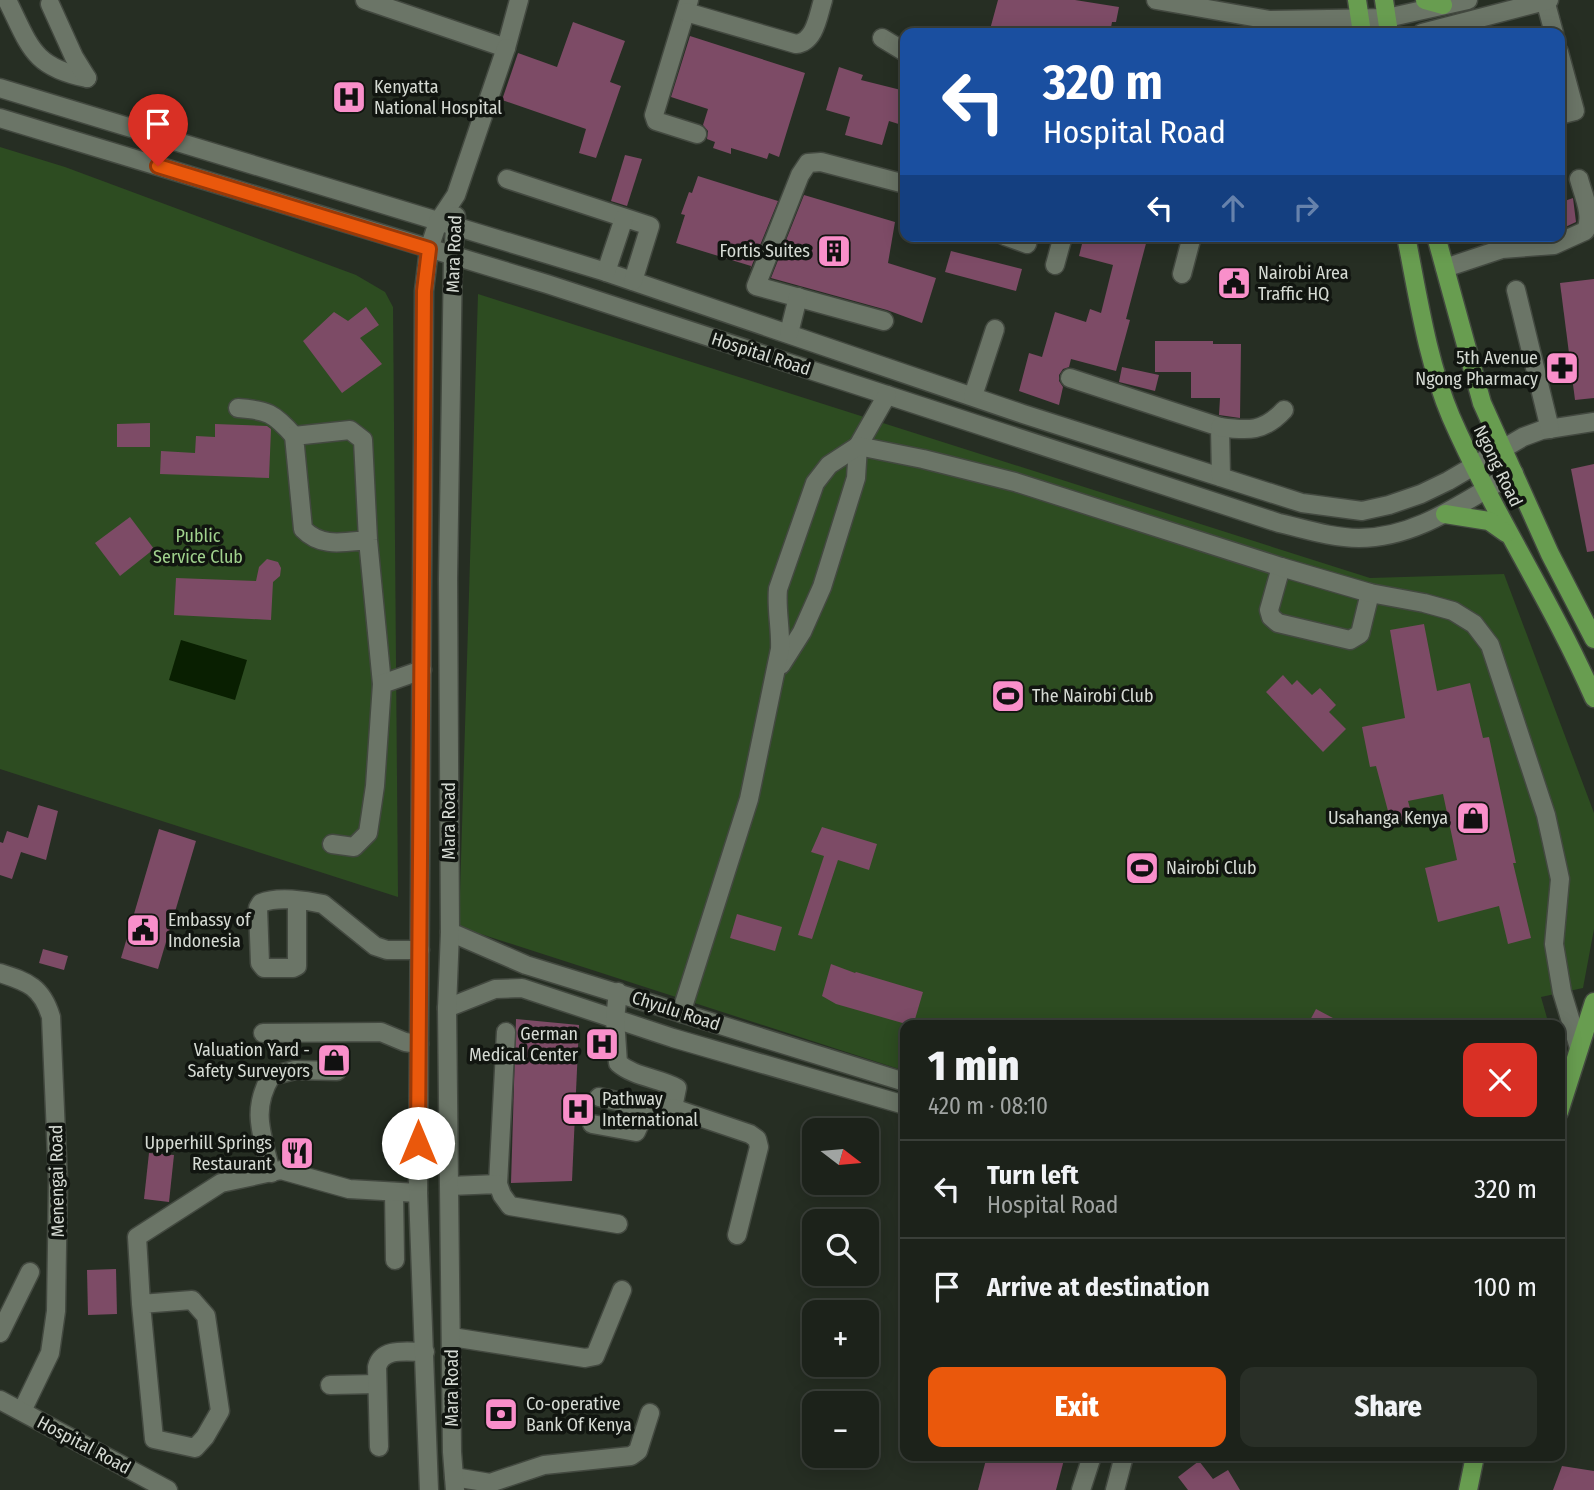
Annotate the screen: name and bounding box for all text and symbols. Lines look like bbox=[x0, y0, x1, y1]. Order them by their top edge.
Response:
text: 320 m bbox=[1043, 53, 1163, 112]
icon: left bbox=[928, 56, 1019, 147]
place label: Kenyatta National Hospital bbox=[374, 76, 502, 119]
hospital icon: Kenyatta National Hospital bbox=[330, 78, 368, 116]
pin bbox=[128, 94, 188, 166]
icon: arrive bbox=[139, 105, 177, 143]
text: Hospital Road bbox=[1043, 113, 1226, 151]
icon: left bbox=[1141, 189, 1179, 227]
icon: ahead bbox=[1214, 189, 1252, 227]
icon: right bbox=[1287, 189, 1325, 227]
street label: Mara Road bbox=[442, 215, 466, 293]
building icon: Fortis Suites bbox=[815, 232, 853, 270]
place label: Fortis Suites bbox=[720, 240, 810, 262]
place label: Nairobi Area Traffic HQ bbox=[1258, 262, 1349, 305]
public building icon: Nairobi Area Traffic HQ bbox=[1215, 264, 1253, 302]
street label: Hospital Road bbox=[709, 328, 813, 380]
place label: 5th Avenue Ngong Pharmacy bbox=[1415, 347, 1538, 390]
pharmacy icon: 5th Avenue Ngong Pharmacy bbox=[1543, 349, 1581, 387]
street label: Ngong Road bbox=[1469, 422, 1527, 510]
park label: Public Service Club bbox=[153, 525, 243, 568]
sports icon: The Nairobi Club bbox=[989, 677, 1027, 715]
place label: The Nairobi Club bbox=[1032, 685, 1154, 707]
street label: Mara Road bbox=[438, 782, 460, 860]
shop icon: Usahanga Kenya bbox=[1454, 799, 1492, 837]
place label: Usahanga Kenya bbox=[1328, 807, 1448, 829]
sports icon: Nairobi Club bbox=[1123, 849, 1161, 887]
place label: Nairobi Club bbox=[1166, 857, 1257, 879]
place label: Embassy of Indonesia bbox=[168, 909, 252, 952]
public building icon: Embassy of Indonesia bbox=[124, 911, 162, 949]
street label: Chyulu Road bbox=[629, 986, 723, 1036]
place label: German Medical Center bbox=[469, 1023, 579, 1066]
hospital icon: German Medical Center bbox=[583, 1025, 621, 1063]
place label: Valuation Yard - Safety Surveyors bbox=[187, 1039, 310, 1082]
shop icon: Valuation Yard - Safety Surveyors bbox=[315, 1041, 353, 1079]
text: 1 min bbox=[928, 1041, 1019, 1091]
button: close bbox=[1463, 1043, 1537, 1117]
place label: Pathway International bbox=[602, 1088, 698, 1131]
hospital icon: Pathway International bbox=[559, 1090, 597, 1128]
text: 420 m · 08:10 bbox=[928, 1092, 1048, 1120]
position arrow bbox=[381, 1106, 455, 1180]
north arrow bbox=[802, 1118, 878, 1195]
map controls bbox=[802, 1118, 879, 1468]
street label: Menengai Road bbox=[45, 1125, 69, 1237]
place label: Upperhill Springs Restaurant bbox=[145, 1132, 272, 1175]
restaurant icon: Upperhill Springs Restaurant bbox=[278, 1134, 316, 1172]
text: Turn left bbox=[987, 1160, 1079, 1191]
icon: left bbox=[928, 1170, 966, 1208]
text: 320 m bbox=[1474, 1174, 1537, 1205]
text: Hospital Road bbox=[987, 1191, 1118, 1219]
button: search bbox=[802, 1209, 879, 1286]
icon: arrive bbox=[928, 1268, 966, 1306]
text: Arrive at destination bbox=[987, 1272, 1210, 1303]
text: 100 m bbox=[1474, 1272, 1537, 1303]
button: + bbox=[802, 1300, 879, 1377]
street label: Mara Road bbox=[441, 1349, 463, 1427]
button: Exit bbox=[928, 1367, 1226, 1447]
button: Share bbox=[1240, 1367, 1537, 1447]
button: − bbox=[802, 1391, 879, 1468]
place label: Co-operative Bank Of Kenya bbox=[526, 1393, 632, 1436]
bank icon: Co-operative Bank Of Kenya bbox=[482, 1395, 520, 1433]
street label: Hospital Road bbox=[33, 1411, 135, 1479]

